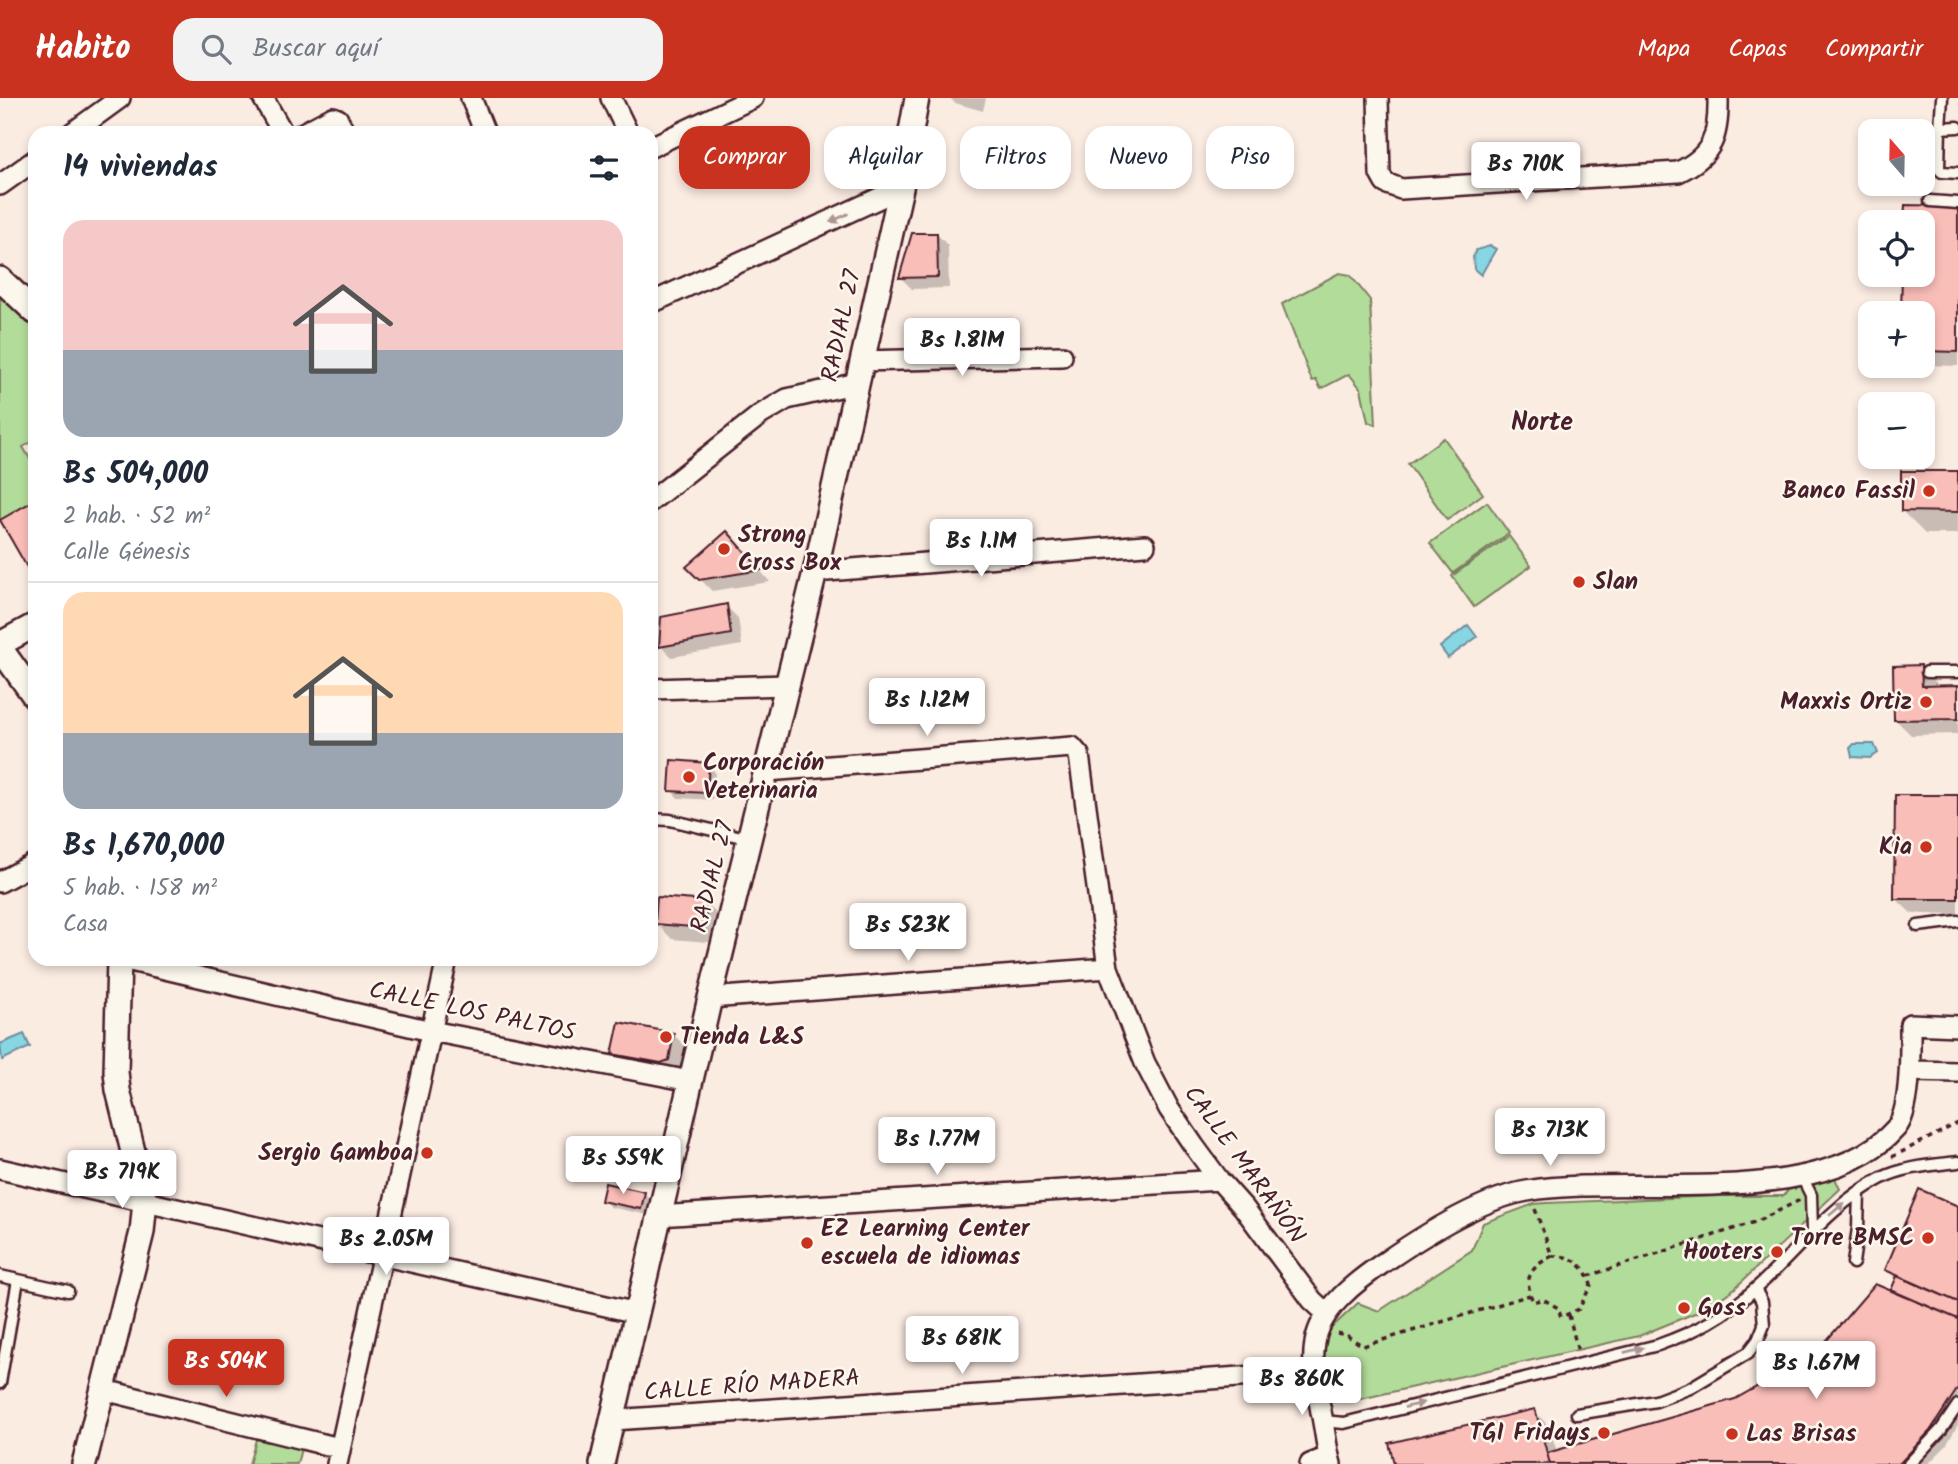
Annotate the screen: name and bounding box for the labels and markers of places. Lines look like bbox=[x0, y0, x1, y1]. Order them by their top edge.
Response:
pin: Bs 710K bbox=[1461, 142, 1591, 202]
pin: Bs 1.81M bbox=[890, 318, 1034, 378]
place label: Banco Fassil bbox=[1782, 472, 1916, 511]
marker: Banco Fassil bbox=[1921, 483, 1937, 499]
place label: Strong Cross Box bbox=[738, 516, 842, 583]
pin: Bs 1.1M bbox=[916, 519, 1046, 579]
marker: Strong Cross Box bbox=[716, 541, 732, 557]
place label: Slan bbox=[1593, 563, 1638, 602]
marker: Slan bbox=[1571, 574, 1587, 590]
pin: Bs 1.12M bbox=[855, 678, 999, 738]
place label: Maxxis Ortiz bbox=[1780, 683, 1912, 722]
marker: Maxxis Ortiz bbox=[1918, 694, 1934, 710]
place label: Corporación Veterinaria bbox=[703, 744, 824, 811]
marker: Corporación Veterinaria bbox=[681, 769, 697, 785]
place label: Kia bbox=[1879, 828, 1912, 867]
marker: Kia bbox=[1918, 839, 1934, 855]
pin: Bs 523K bbox=[843, 904, 973, 963]
place label: Tienda L&S bbox=[680, 1018, 805, 1057]
marker: Tienda L&S bbox=[658, 1029, 674, 1045]
pin: Bs 713K bbox=[1485, 1108, 1615, 1168]
pin: Bs 1.77M bbox=[865, 1118, 1009, 1177]
place label: Sergio Gamboa bbox=[258, 1134, 413, 1173]
pin: Bs 559K bbox=[558, 1136, 688, 1196]
marker: Sergio Gamboa bbox=[419, 1145, 435, 1161]
pin: Bs 719K bbox=[57, 1150, 187, 1210]
place label: EZ Learning Center escuela de idiomas bbox=[821, 1210, 1031, 1277]
pin: Bs 2.05M bbox=[314, 1218, 458, 1277]
place label: Torre BMSC bbox=[1790, 1219, 1914, 1258]
marker: Torre BMSC bbox=[1920, 1230, 1936, 1246]
place label: Hooters bbox=[1683, 1233, 1763, 1272]
marker: EZ Learning Center escuela de idiomas bbox=[799, 1235, 815, 1251]
marker: Hooters bbox=[1769, 1244, 1785, 1260]
place label: Goss bbox=[1698, 1289, 1746, 1328]
marker: Goss bbox=[1676, 1300, 1692, 1316]
pin: Bs 681K bbox=[897, 1316, 1027, 1376]
pin: Bs 504K bbox=[161, 1340, 291, 1399]
pin: Bs 1.67M bbox=[1744, 1342, 1888, 1401]
pin: Bs 860K bbox=[1237, 1358, 1367, 1417]
place label: TGI Fridays bbox=[1469, 1414, 1590, 1453]
place label: Las Brisas bbox=[1746, 1415, 1856, 1454]
marker: TGI Fridays bbox=[1596, 1425, 1612, 1441]
marker: Las Brisas bbox=[1724, 1426, 1740, 1442]

